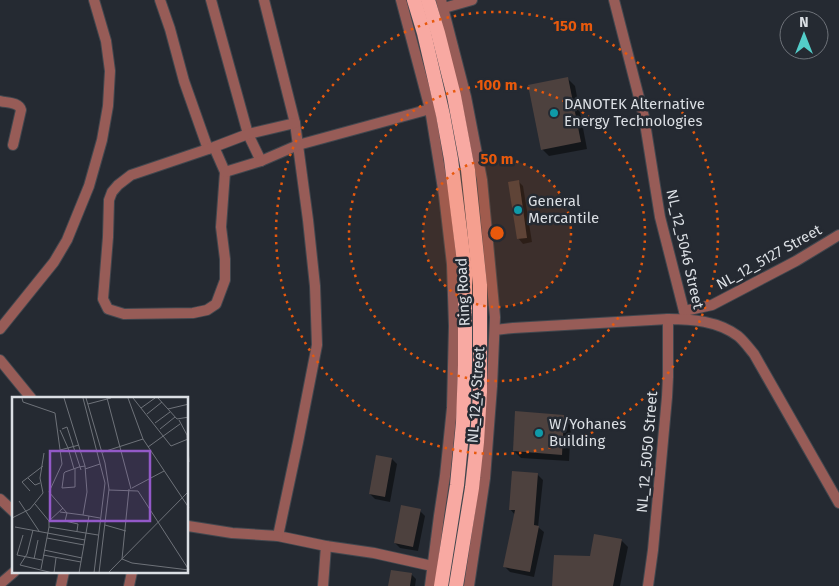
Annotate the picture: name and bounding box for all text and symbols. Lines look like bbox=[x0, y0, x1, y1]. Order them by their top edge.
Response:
north arrow bbox=[779, 10, 829, 60]
text: N bbox=[799, 14, 809, 31]
text: 150 m bbox=[553, 17, 593, 35]
text: 100 m bbox=[477, 76, 517, 94]
place label: DANOTEK Alternative Energy Technologies bbox=[564, 95, 705, 130]
marker: DANOTEK Alternative Energy Technologies bbox=[548, 107, 560, 119]
text: 50 m bbox=[480, 150, 514, 168]
street label: NL_12_5046 Street bbox=[662, 187, 708, 311]
place label: General Mercantile bbox=[528, 192, 599, 227]
marker: General Mercantile bbox=[512, 204, 524, 216]
street label: NL_12_5127 Street bbox=[713, 220, 825, 293]
centre of rings bbox=[488, 224, 506, 242]
street label: Ring Road bbox=[452, 257, 474, 327]
street label: NL_12_4 Street bbox=[464, 346, 488, 444]
street label: NL_12_5050 Street bbox=[633, 390, 661, 514]
inset map bbox=[12, 397, 189, 574]
place label: W/Yohanes Building bbox=[549, 415, 626, 450]
marker: W/Yohanes Building bbox=[533, 427, 545, 439]

